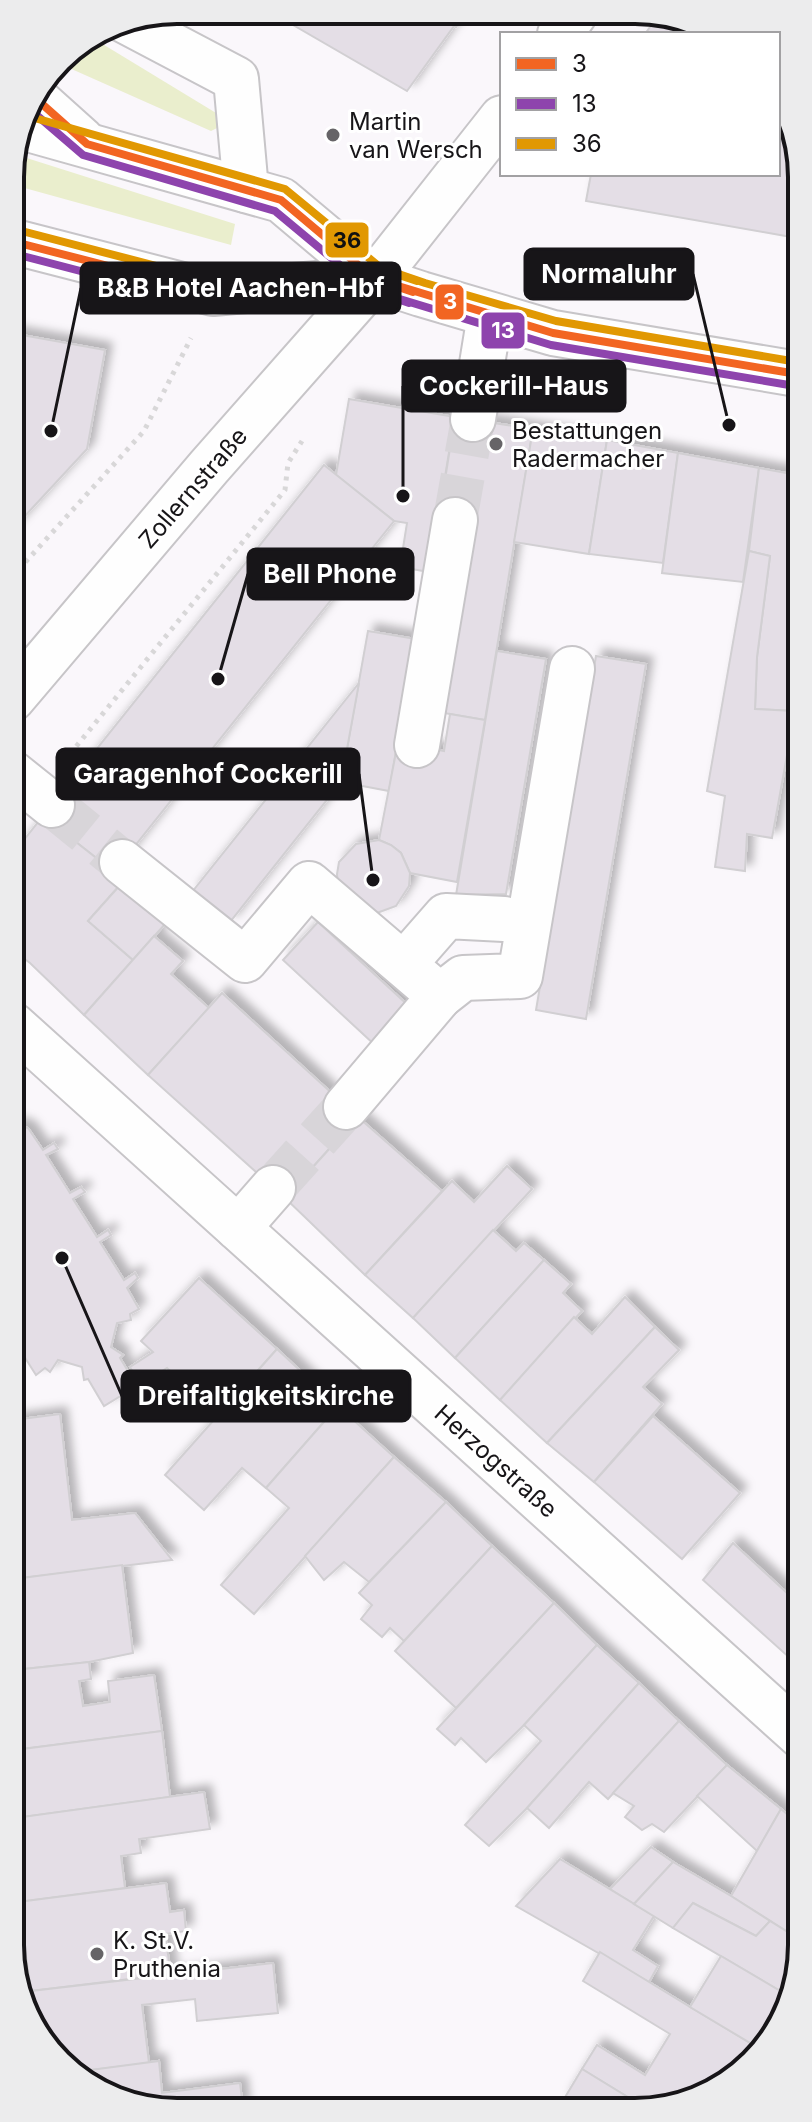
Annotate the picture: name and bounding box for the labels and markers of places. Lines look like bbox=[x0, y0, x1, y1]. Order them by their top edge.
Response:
place label: Martin van Wersch bbox=[349, 107, 483, 164]
marker: Martin van Wersch bbox=[324, 126, 342, 144]
callout: Normaluhr bbox=[525, 249, 693, 299]
callout: B&B Hotel Aachen-Hbf bbox=[81, 263, 400, 313]
callout: Cockerill-Haus bbox=[403, 361, 625, 411]
place label: Bestattungen Radermacher bbox=[512, 416, 664, 473]
marker: Bestattungen Radermacher bbox=[487, 435, 505, 453]
callout: Bell Phone bbox=[248, 549, 413, 599]
callout: Garagenhof Cockerill bbox=[57, 749, 359, 799]
callout: Dreifaltigkeitskirche bbox=[122, 1371, 410, 1421]
place label: K. St.V. Pruthenia bbox=[113, 1926, 221, 1983]
marker: K. St.V. Pruthenia bbox=[88, 1945, 106, 1963]

